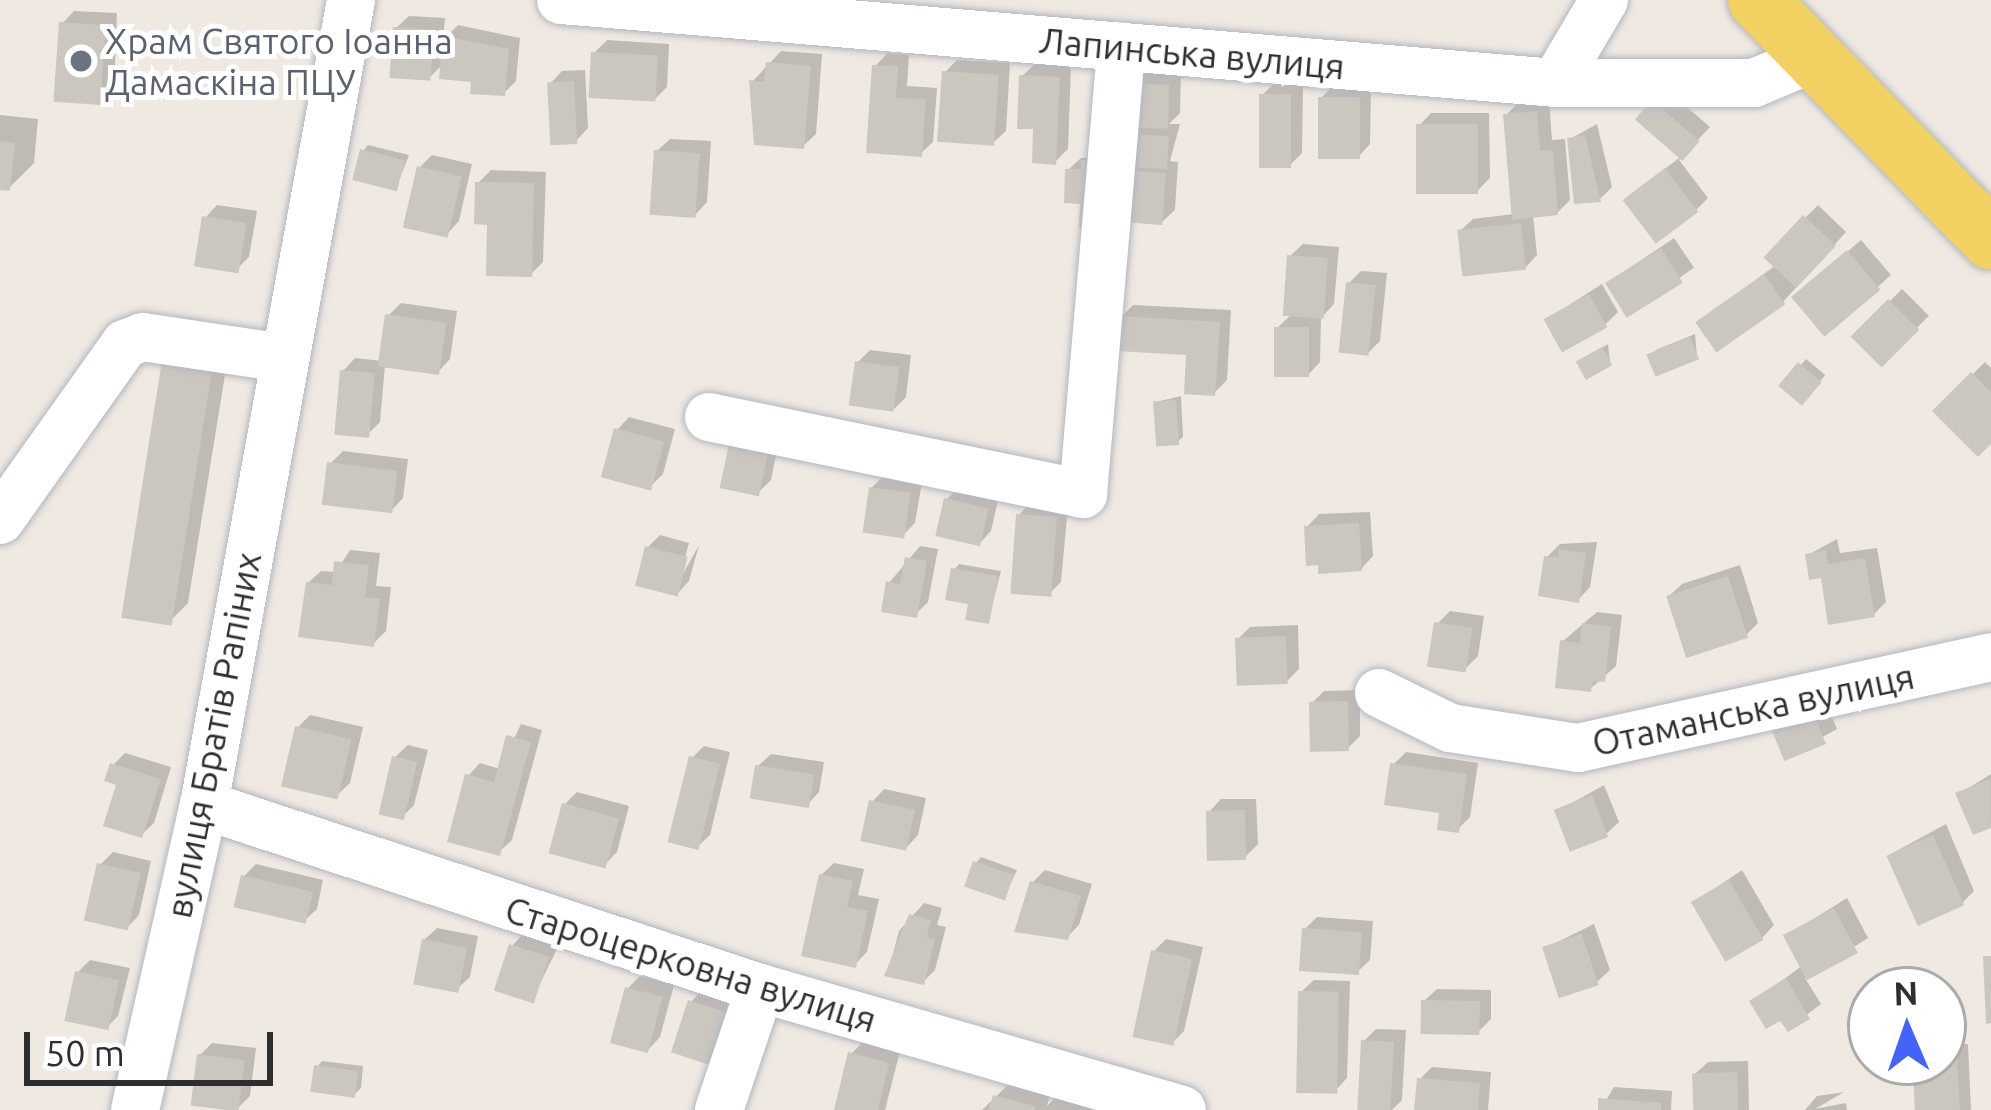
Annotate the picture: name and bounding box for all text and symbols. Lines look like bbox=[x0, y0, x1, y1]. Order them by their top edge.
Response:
place label: Храм Святого Іоанна Дамаскіна ПЦУ bbox=[105, 18, 453, 103]
street label: Лапинська вулиця bbox=[1038, 18, 1346, 88]
marker: Храм Святого Іоанна Дамаскіна ПЦУ bbox=[68, 48, 94, 74]
street label: вулиця Братів Рапіних bbox=[156, 548, 270, 922]
street label: Отаманська вулиця bbox=[1588, 654, 1918, 764]
street label: Староцерковна вулиця bbox=[500, 887, 882, 1041]
north arrow bbox=[1847, 966, 1967, 1086]
text: N bbox=[1893, 974, 1919, 1011]
scale bar bbox=[30, 1008, 279, 1082]
text: 50 m bbox=[45, 1032, 125, 1073]

